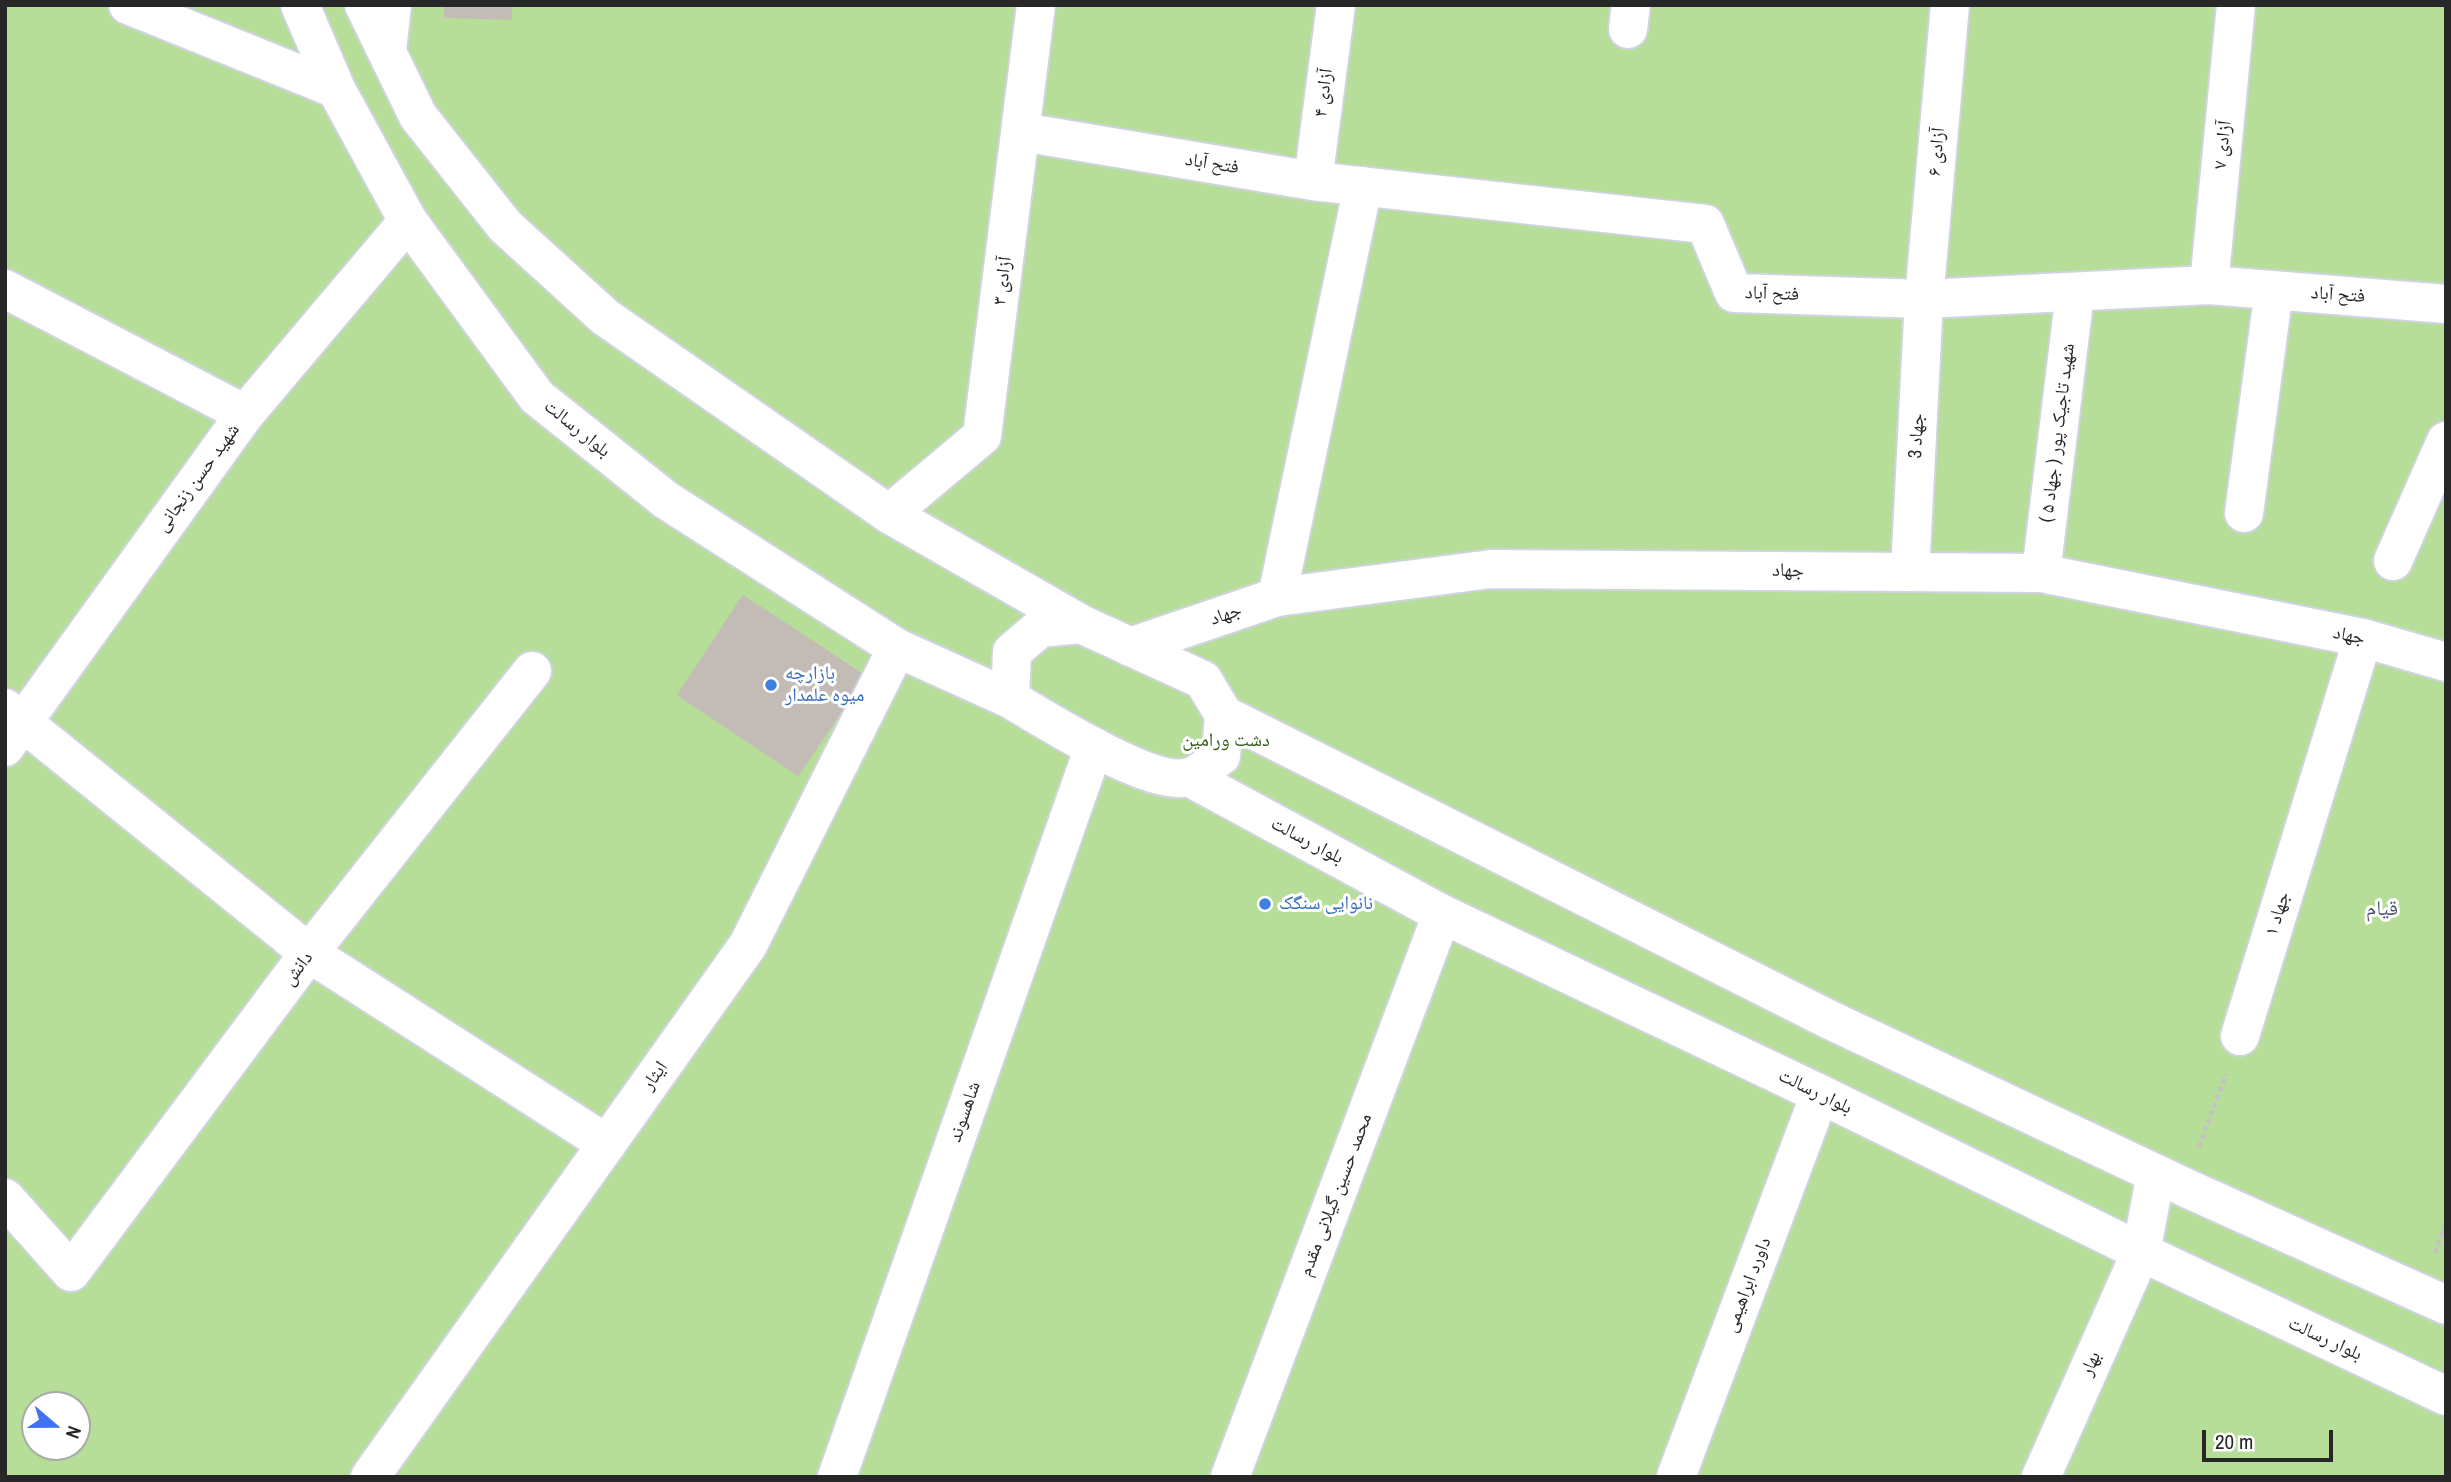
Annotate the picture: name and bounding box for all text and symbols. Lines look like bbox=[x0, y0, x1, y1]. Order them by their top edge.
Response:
street label: آزادی ۴ bbox=[1310, 67, 1338, 119]
street label: آزادی ۷ bbox=[2209, 120, 2237, 170]
street label: آزادی ۶ bbox=[1924, 127, 1950, 177]
street label: فتح آباد bbox=[1183, 148, 1241, 180]
street label: آزادی ۳ bbox=[989, 255, 1017, 307]
street label: فتح آباد bbox=[1745, 282, 1799, 306]
street label: فتح آباد bbox=[2310, 282, 2366, 308]
street label: شهید تاجیک پور ( جهاد ۵ ) bbox=[2036, 342, 2080, 524]
street label: بلوار رسالت bbox=[539, 395, 615, 463]
street label: جهاد 3 bbox=[1904, 413, 1930, 459]
street label: شهید حسن زنجانی bbox=[151, 419, 245, 537]
street label: جهاد bbox=[1772, 559, 1804, 583]
street label: جهاد bbox=[1207, 599, 1245, 631]
street label: جهاد bbox=[2331, 622, 2367, 650]
place label: بازارچه میوه علمدار bbox=[785, 663, 864, 707]
marker: بازارچه میوه علمدار bbox=[763, 677, 779, 693]
park label: دشت ورامین bbox=[1182, 730, 1270, 752]
street label: بلوار رسالت bbox=[1267, 812, 1347, 870]
street label: جهاد ۱ bbox=[2261, 889, 2295, 939]
place label: نانوایی سنگک bbox=[1279, 893, 1373, 915]
marker: نانوایی سنگک bbox=[1257, 896, 1273, 912]
district label: قیام bbox=[2366, 896, 2398, 922]
street label: دانش bbox=[278, 947, 318, 991]
street label: ایثار bbox=[637, 1057, 673, 1095]
street label: بلوار رسالت bbox=[1774, 1064, 1856, 1120]
street label: شاهسوند bbox=[944, 1079, 986, 1145]
street label: محمد حسین گیلانی مقدم bbox=[1294, 1110, 1378, 1280]
street label: داورد ابراهیمی bbox=[1719, 1234, 1777, 1336]
street label: بلوار رسالت bbox=[2284, 1312, 2366, 1366]
street label: بهار bbox=[2076, 1348, 2106, 1380]
north arrow bbox=[21, 1391, 91, 1461]
scale bar bbox=[2206, 1416, 2337, 1460]
text: N bbox=[60, 1423, 88, 1442]
text: 20 m bbox=[2215, 1427, 2253, 1456]

